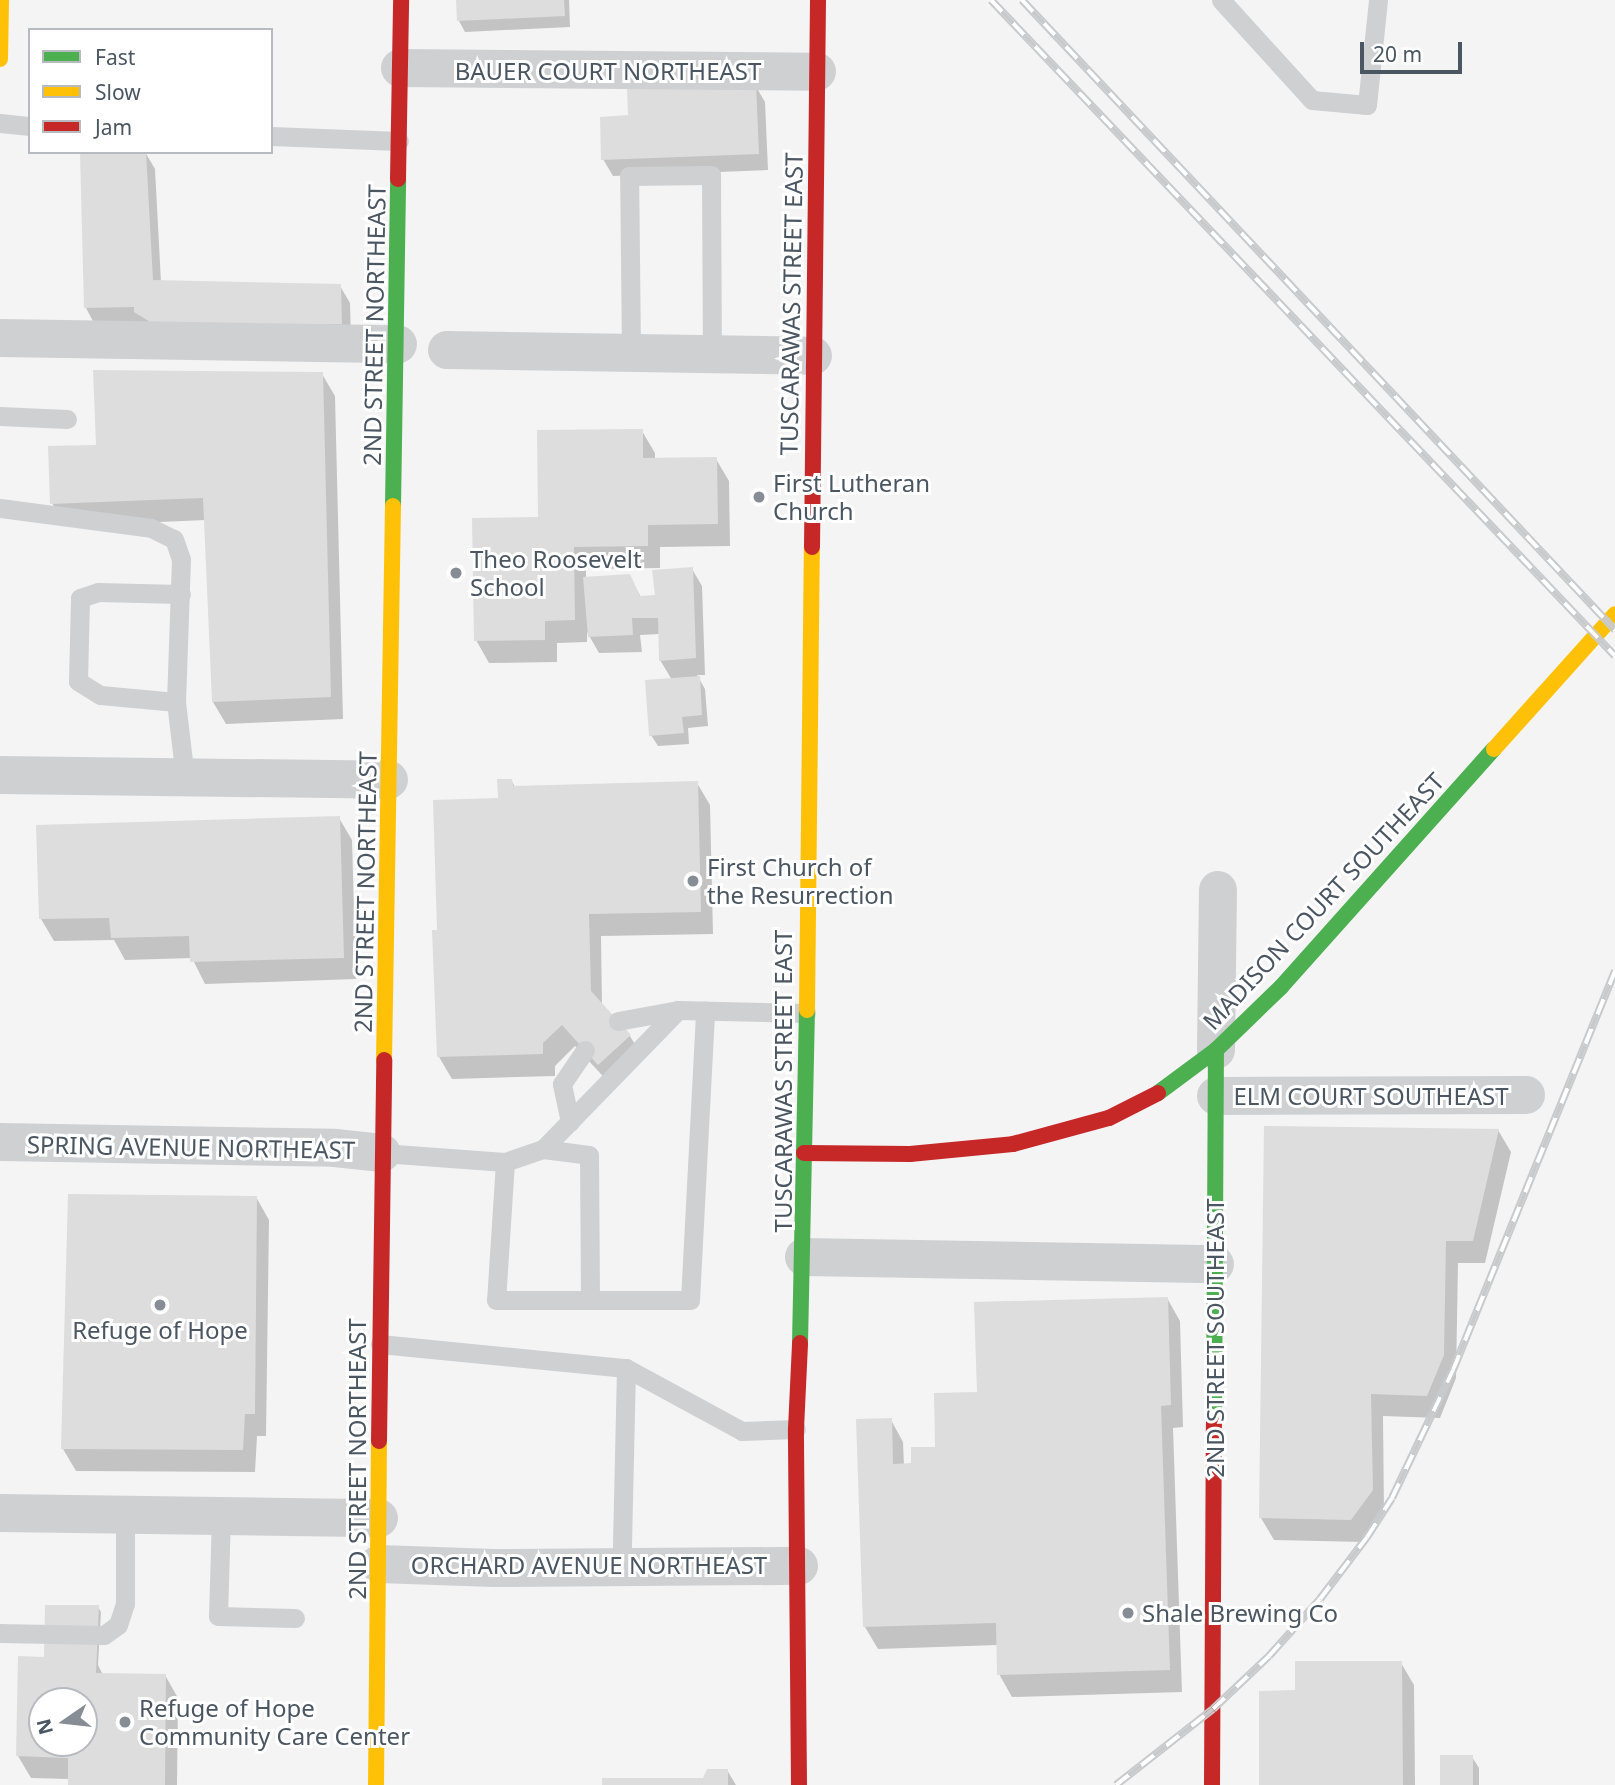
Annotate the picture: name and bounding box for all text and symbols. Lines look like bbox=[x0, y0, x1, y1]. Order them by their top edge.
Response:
legend bbox=[28, 28, 273, 154]
scale bar bbox=[1363, 28, 1464, 72]
text: 20 m bbox=[1373, 40, 1422, 68]
text: Fast bbox=[95, 43, 135, 71]
street label: BAUER COURT NORTHEAST bbox=[455, 57, 761, 85]
text: Slow bbox=[95, 78, 141, 106]
text: Jam bbox=[95, 113, 132, 141]
street label: TUSCARAWAS STREET EAST bbox=[774, 152, 808, 456]
street label: 2ND STREET NORTHEAST bbox=[357, 184, 391, 466]
place label: First Lutheran Church bbox=[773, 469, 930, 525]
marker: First Lutheran Church bbox=[751, 489, 767, 505]
place label: Theo Roosevelt School bbox=[470, 545, 642, 601]
marker: Theo Roosevelt School bbox=[448, 565, 464, 581]
street label: 2ND STREET NORTHEAST bbox=[348, 751, 382, 1033]
street label: MADISON COURT SOUTHEAST bbox=[1196, 767, 1450, 1035]
place label: First Church of the Resurrection bbox=[707, 853, 894, 909]
marker: First Church of the Resurrection bbox=[685, 873, 701, 889]
street label: TUSCARAWAS STREET EAST bbox=[769, 930, 797, 1232]
street label: ELM COURT SOUTHEAST bbox=[1233, 1082, 1509, 1110]
street label: SPRING AVENUE NORTHEAST bbox=[27, 1130, 355, 1164]
street label: 2ND STREET SOUTHEAST bbox=[1201, 1198, 1229, 1478]
marker: Refuge of Hope bbox=[152, 1297, 168, 1313]
place label: Refuge of Hope bbox=[72, 1316, 248, 1344]
street label: 2ND STREET NORTHEAST bbox=[343, 1318, 371, 1600]
street label: ORCHARD AVENUE NORTHEAST bbox=[411, 1551, 767, 1579]
place label: Shale Brewing Co bbox=[1142, 1599, 1338, 1627]
marker: Shale Brewing Co bbox=[1120, 1605, 1136, 1621]
north arrow bbox=[28, 1687, 98, 1757]
place label: Refuge of Hope Community Care Center bbox=[139, 1694, 410, 1750]
marker: Refuge of Hope Community Care Center bbox=[117, 1714, 133, 1730]
text: N bbox=[30, 1716, 59, 1737]

